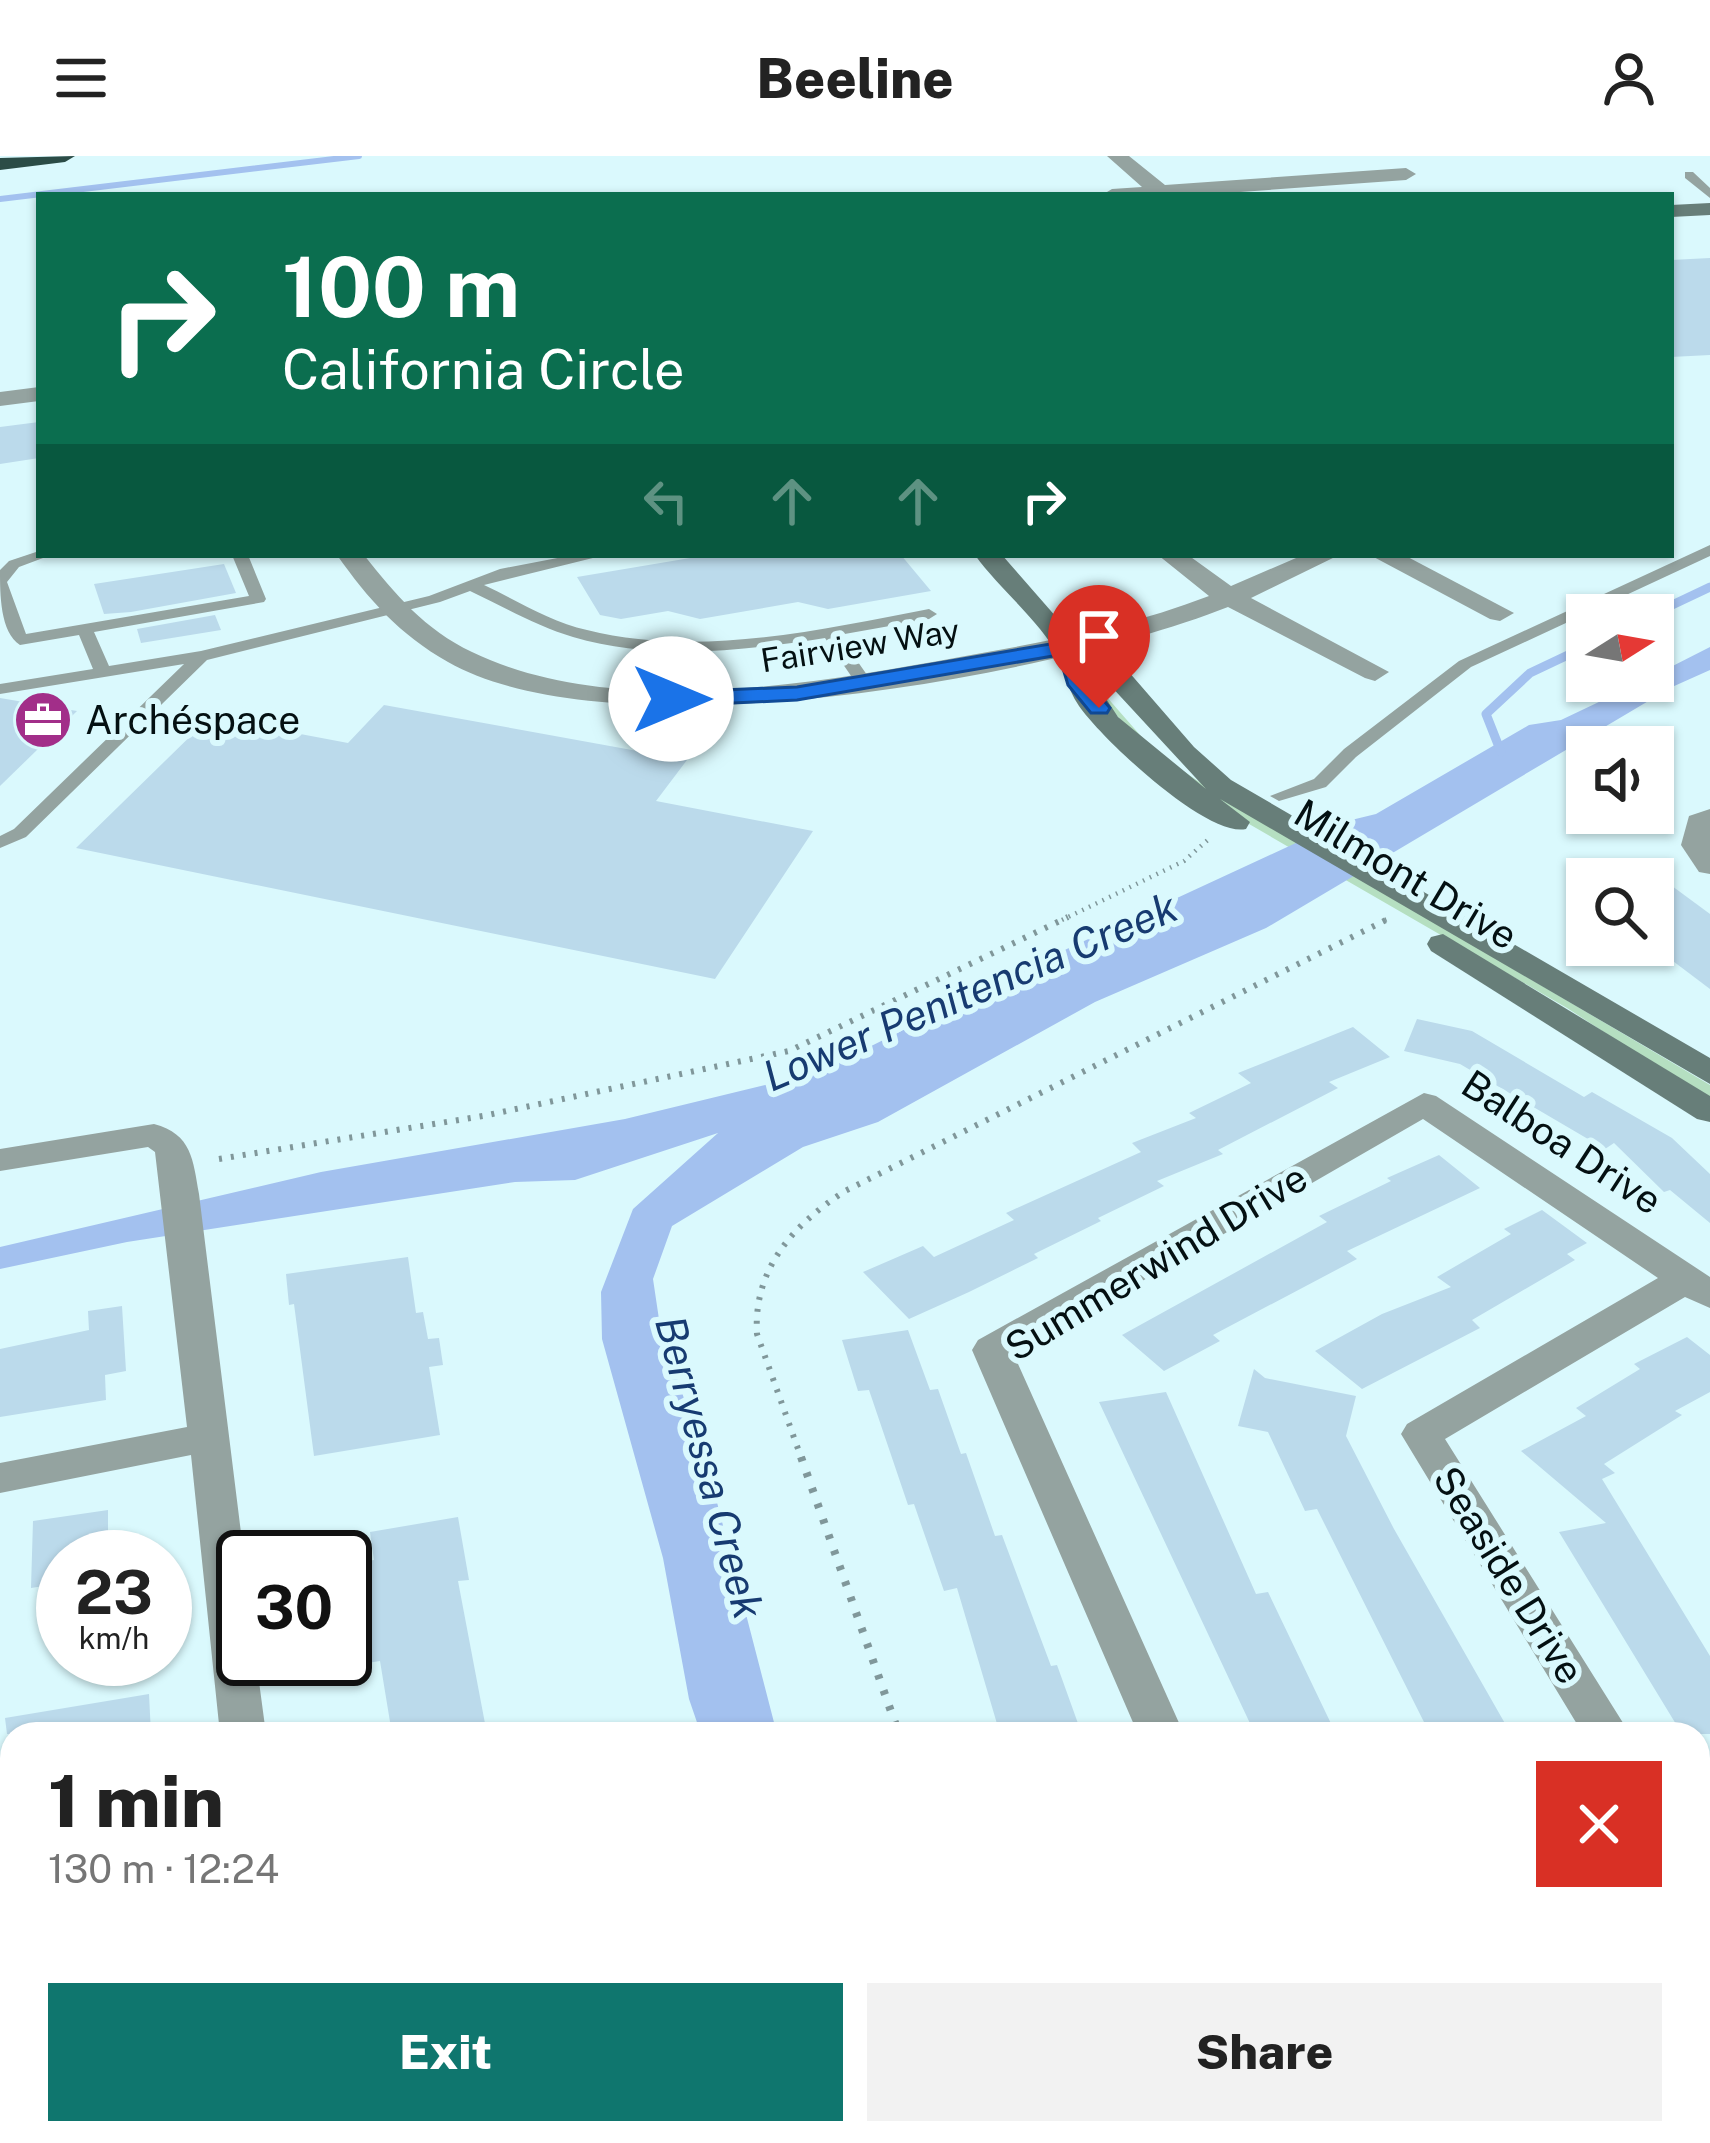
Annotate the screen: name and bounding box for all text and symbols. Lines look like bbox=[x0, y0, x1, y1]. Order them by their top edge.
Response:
icon: menu bbox=[48, 45, 114, 111]
icon: person bbox=[1596, 45, 1662, 111]
text: Beeline bbox=[756, 47, 954, 110]
text: 100 m bbox=[282, 237, 520, 336]
icon: right bbox=[84, 240, 240, 396]
text: California Circle bbox=[282, 338, 684, 401]
icon: left bbox=[633, 468, 699, 534]
icon: ahead bbox=[759, 468, 825, 534]
icon: ahead bbox=[885, 468, 951, 534]
icon: right bbox=[1011, 468, 1077, 534]
pin bbox=[1048, 585, 1150, 708]
north arrow bbox=[1566, 594, 1674, 702]
map controls bbox=[1566, 594, 1674, 966]
icon: arrive bbox=[1066, 603, 1132, 669]
street label: Fairview Way bbox=[758, 611, 962, 679]
position arrow bbox=[608, 636, 734, 762]
office icon: Archéspace bbox=[12, 689, 74, 751]
place label: Archéspace bbox=[85, 697, 300, 743]
button: sound bbox=[1566, 726, 1674, 834]
street label: Milmont Drive bbox=[1286, 790, 1526, 958]
button: search bbox=[1566, 858, 1674, 966]
water label: Lower Penitencia Creek bbox=[756, 881, 1185, 1100]
street label: Balboa Drive bbox=[1454, 1060, 1670, 1224]
street label: Summerwind Drive bbox=[997, 1154, 1315, 1370]
water label: Berryessa Creek bbox=[646, 1310, 774, 1624]
street label: Seaside Drive bbox=[1424, 1458, 1594, 1692]
speed limit sign: 30 bbox=[216, 1530, 372, 1686]
text: 23 bbox=[75, 1557, 153, 1628]
text: km/h bbox=[79, 1620, 149, 1656]
text: 1 min bbox=[48, 1759, 224, 1843]
button: close bbox=[1536, 1761, 1662, 1887]
text: 130 m · 12:24 bbox=[48, 1846, 279, 1892]
button: Exit bbox=[48, 1983, 843, 2121]
button: Share bbox=[867, 1983, 1662, 2121]

